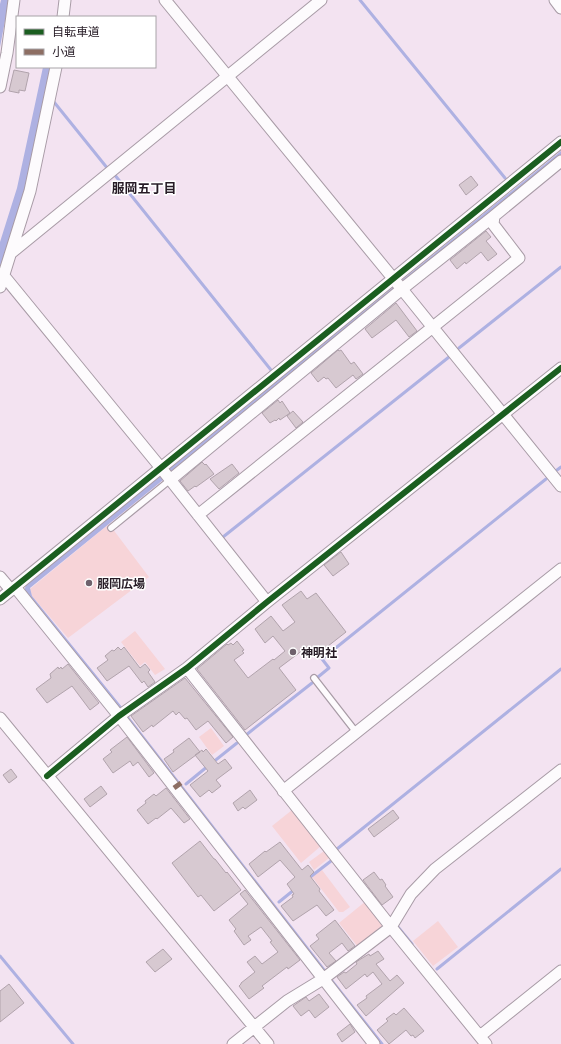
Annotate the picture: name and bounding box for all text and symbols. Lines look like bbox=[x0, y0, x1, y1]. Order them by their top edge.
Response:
legend bbox=[16, 16, 156, 68]
text: 自転車道 bbox=[52, 24, 100, 39]
text: 小道 bbox=[52, 44, 76, 59]
district label: 服岡五丁目 bbox=[111, 180, 177, 197]
place label: 服岡広場 bbox=[97, 576, 145, 591]
marker: 服岡広場 bbox=[84, 578, 94, 588]
place label: 神明社 bbox=[301, 645, 337, 660]
marker: 神明社 bbox=[288, 647, 298, 657]

